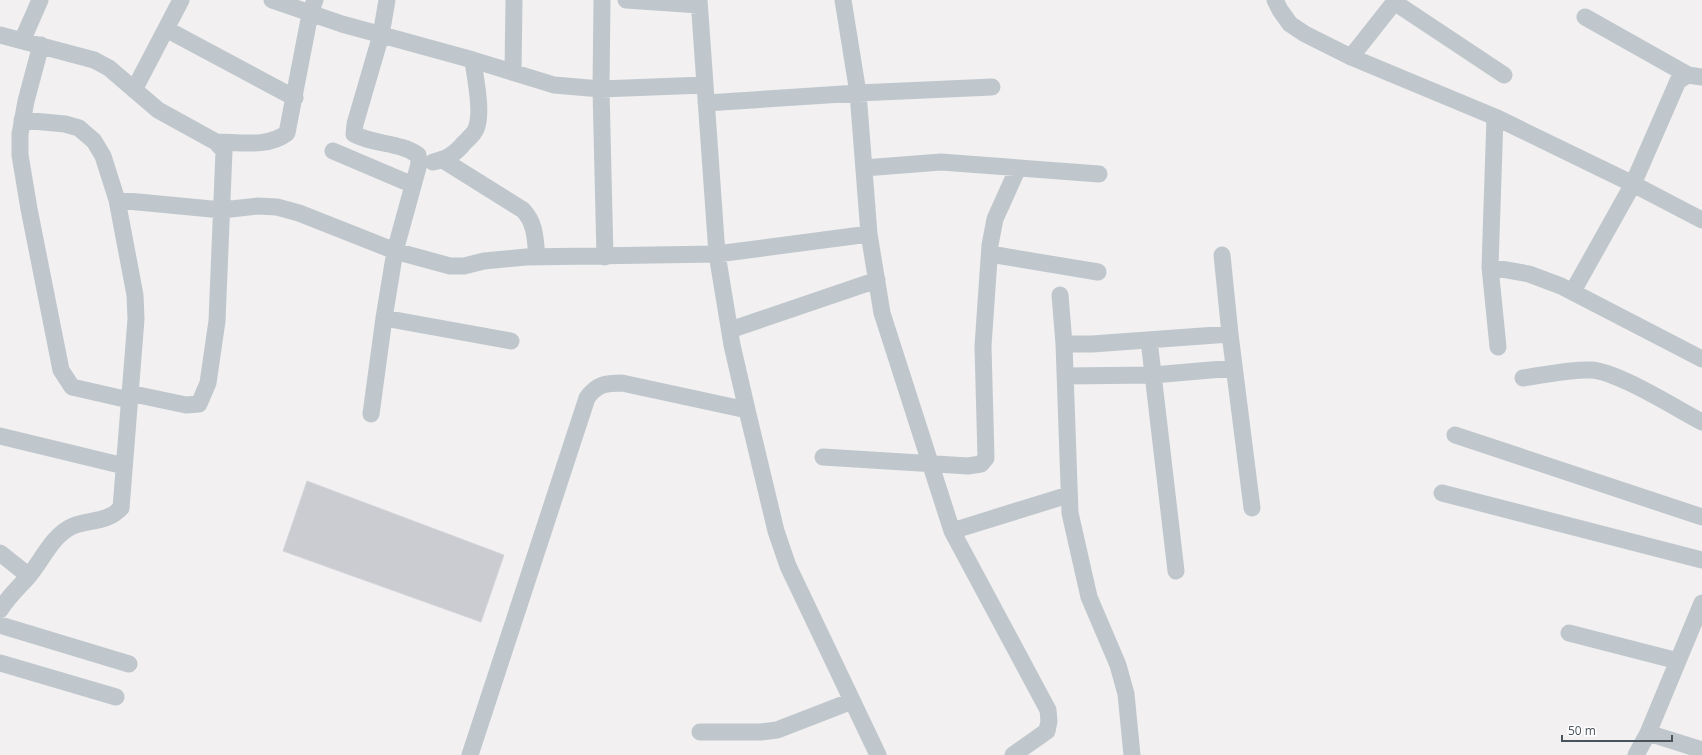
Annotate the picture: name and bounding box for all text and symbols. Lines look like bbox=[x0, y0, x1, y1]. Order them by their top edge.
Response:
scale bar bbox=[1562, 717, 1672, 743]
text: 50 m bbox=[1568, 722, 1596, 739]

